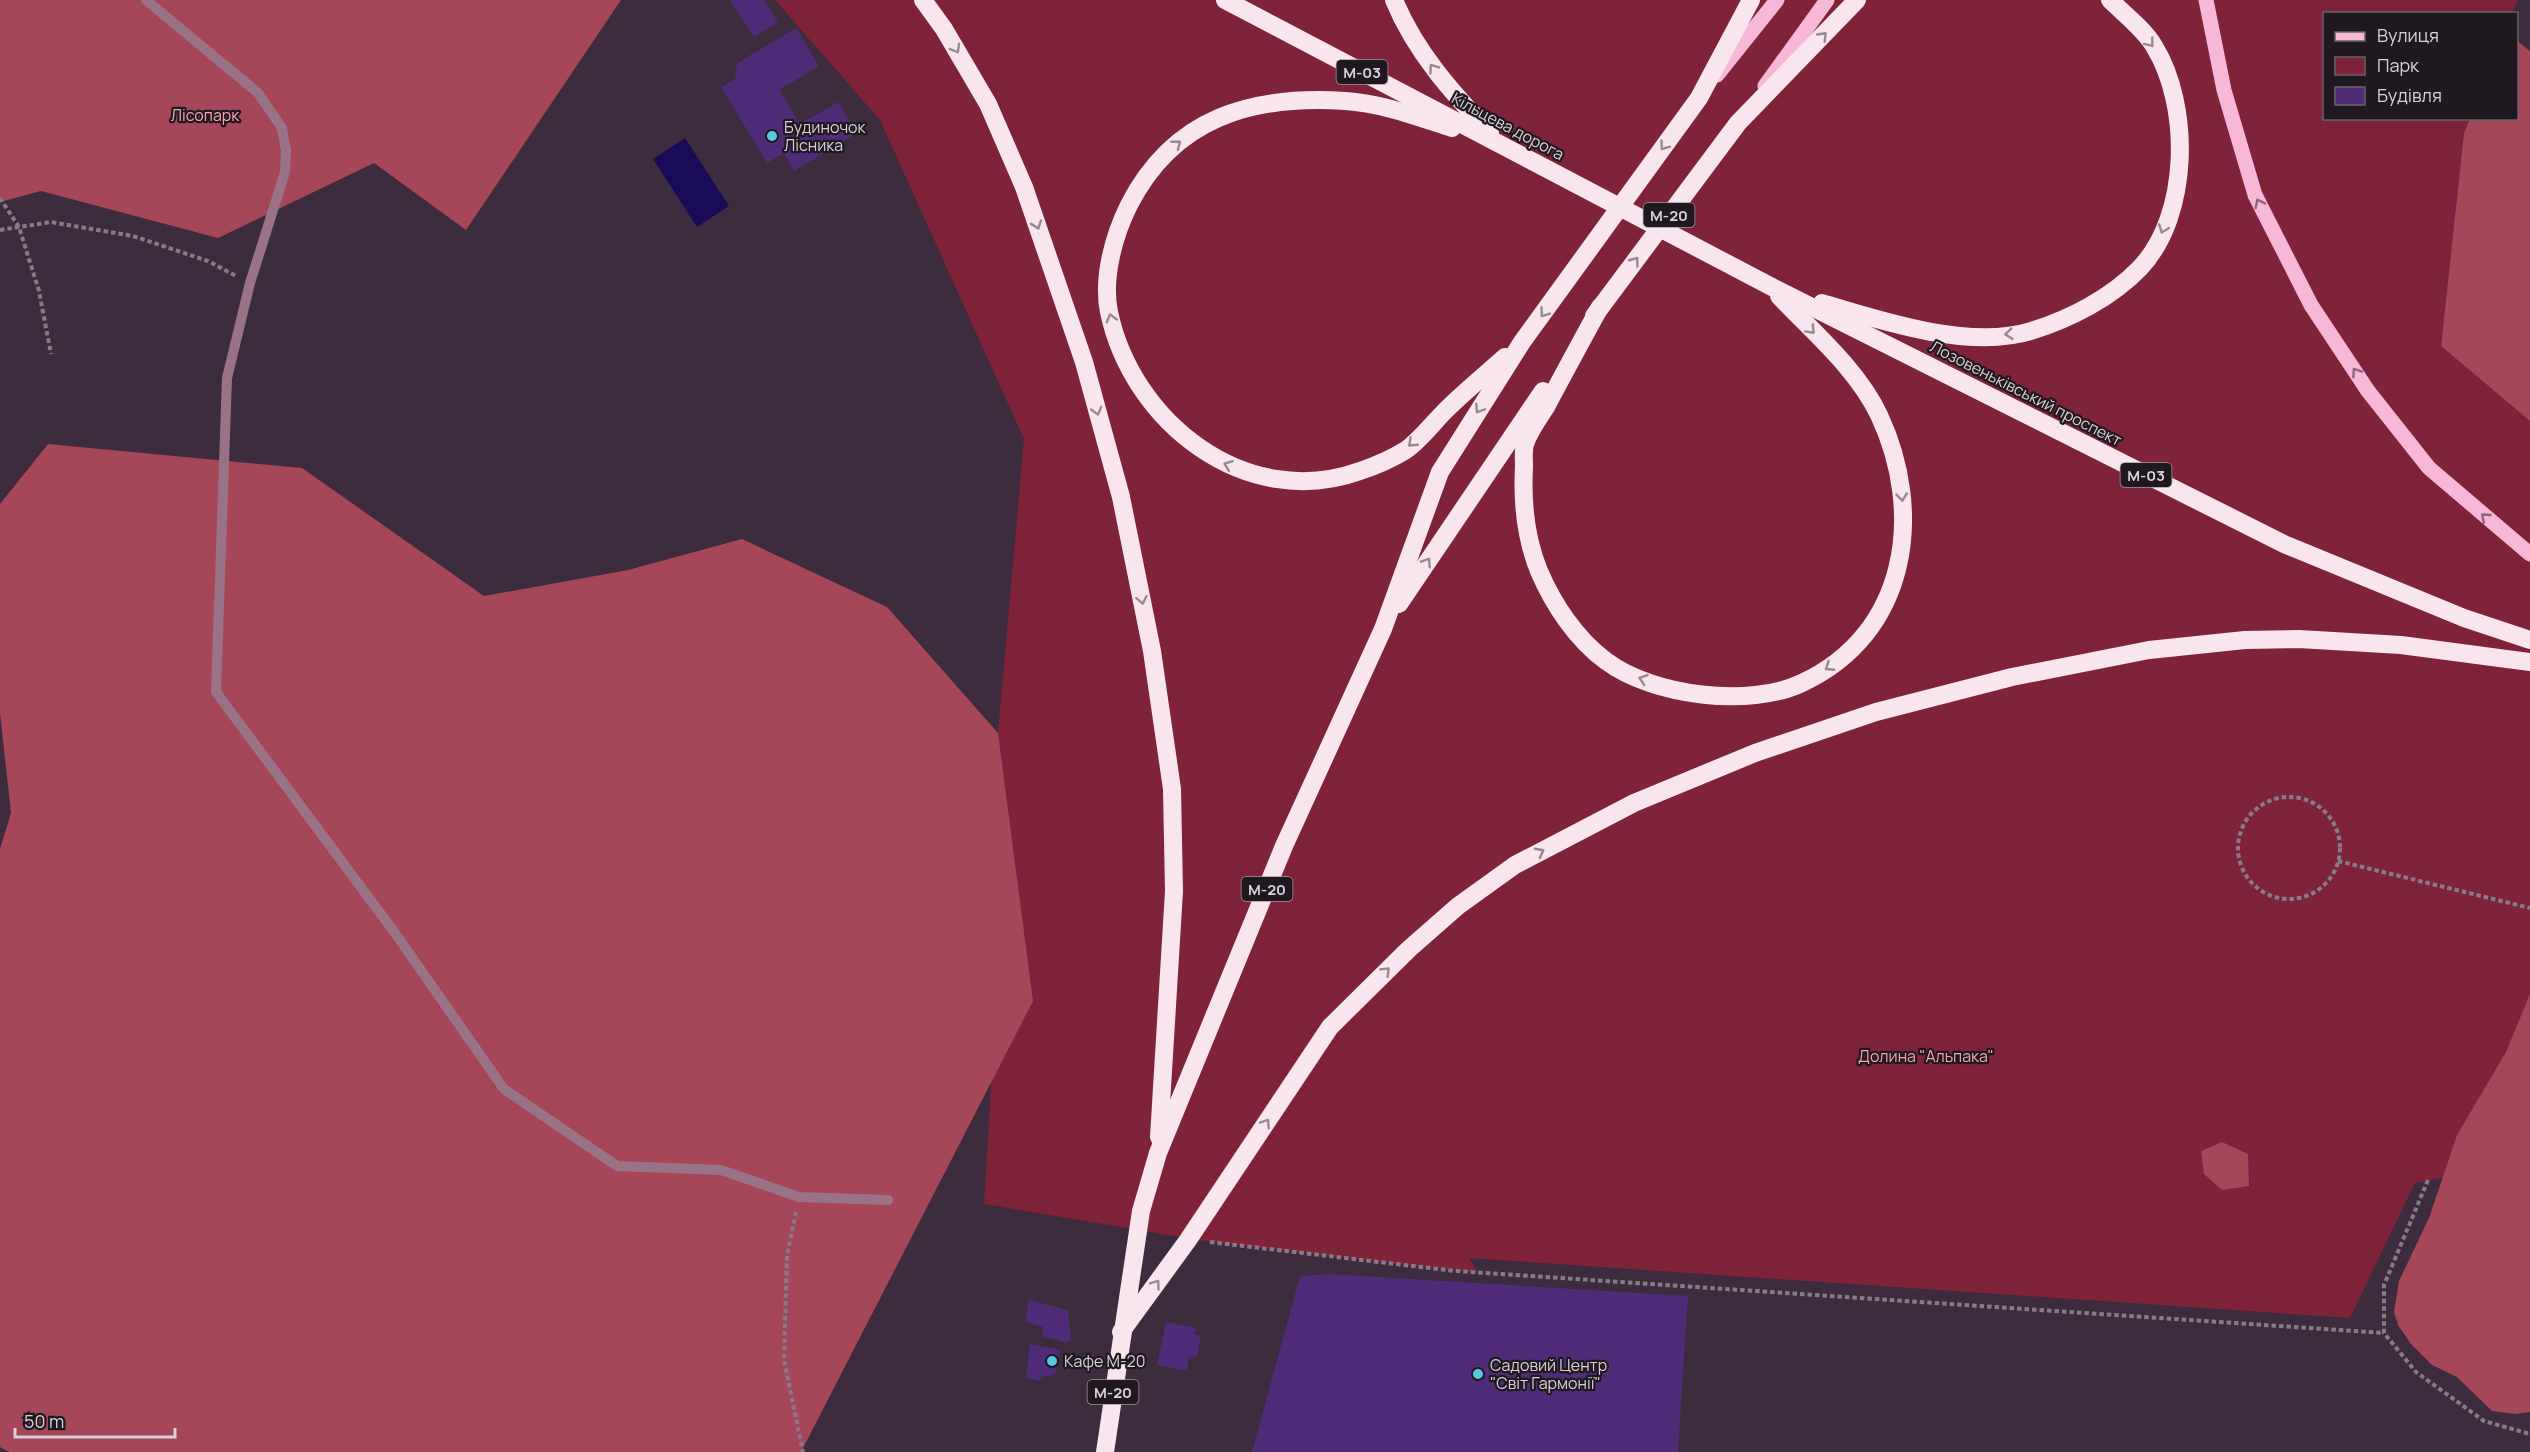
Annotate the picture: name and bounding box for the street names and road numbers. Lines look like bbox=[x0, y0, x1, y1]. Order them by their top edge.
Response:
road number: М-03 bbox=[1336, 60, 1388, 84]
street label: Кільцева дорога bbox=[1448, 87, 1568, 165]
road number: М-20 bbox=[1644, 203, 1694, 227]
street label: Лозовеньківський проспект bbox=[1926, 335, 2126, 451]
road number: М-03 bbox=[2120, 463, 2172, 487]
road number: М-20 bbox=[1242, 877, 1292, 901]
road number: М-20 bbox=[1088, 1380, 1138, 1404]

